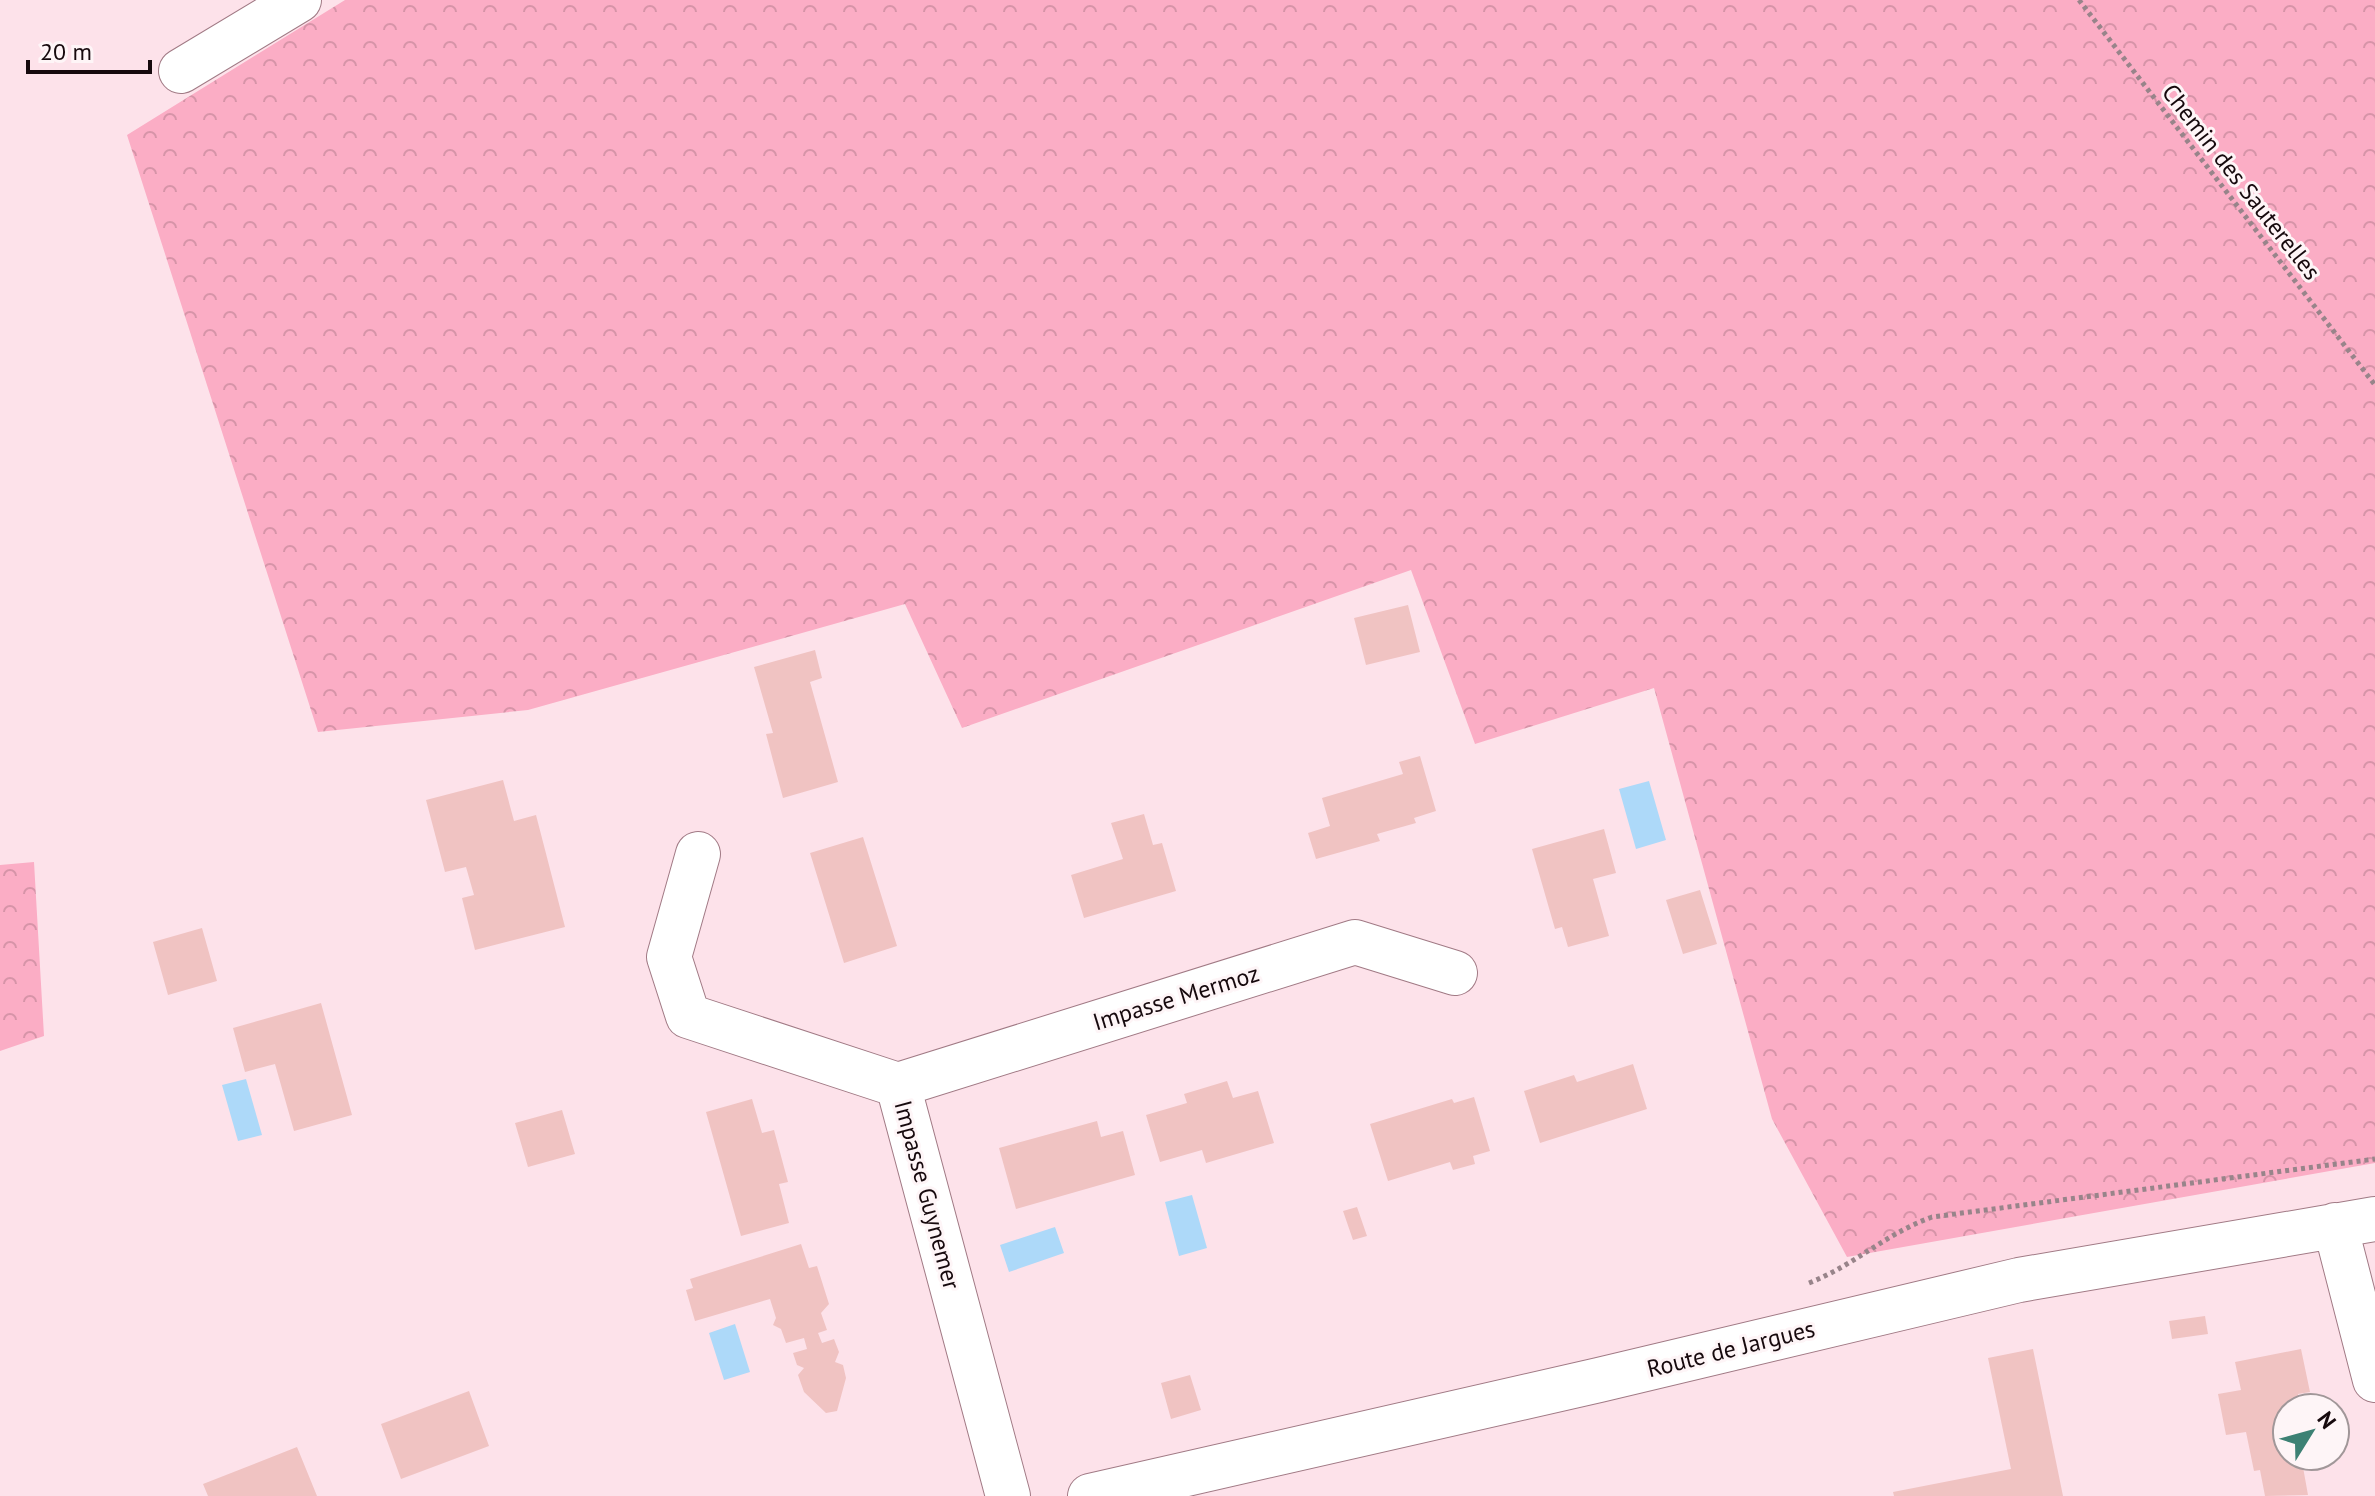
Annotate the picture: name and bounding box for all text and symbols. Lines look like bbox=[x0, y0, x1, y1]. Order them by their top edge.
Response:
scale bar bbox=[28, 24, 150, 74]
text: 20 m bbox=[40, 36, 92, 67]
street label: Chemin des Sauterelles bbox=[2155, 77, 2328, 286]
street label: Impasse Mermoz bbox=[1089, 958, 1263, 1038]
street label: Impasse Guynemer bbox=[887, 1097, 968, 1293]
street label: Route de Jargues bbox=[1644, 1313, 1818, 1384]
north arrow bbox=[2271, 1392, 2351, 1472]
text: N bbox=[2311, 1406, 2343, 1434]

